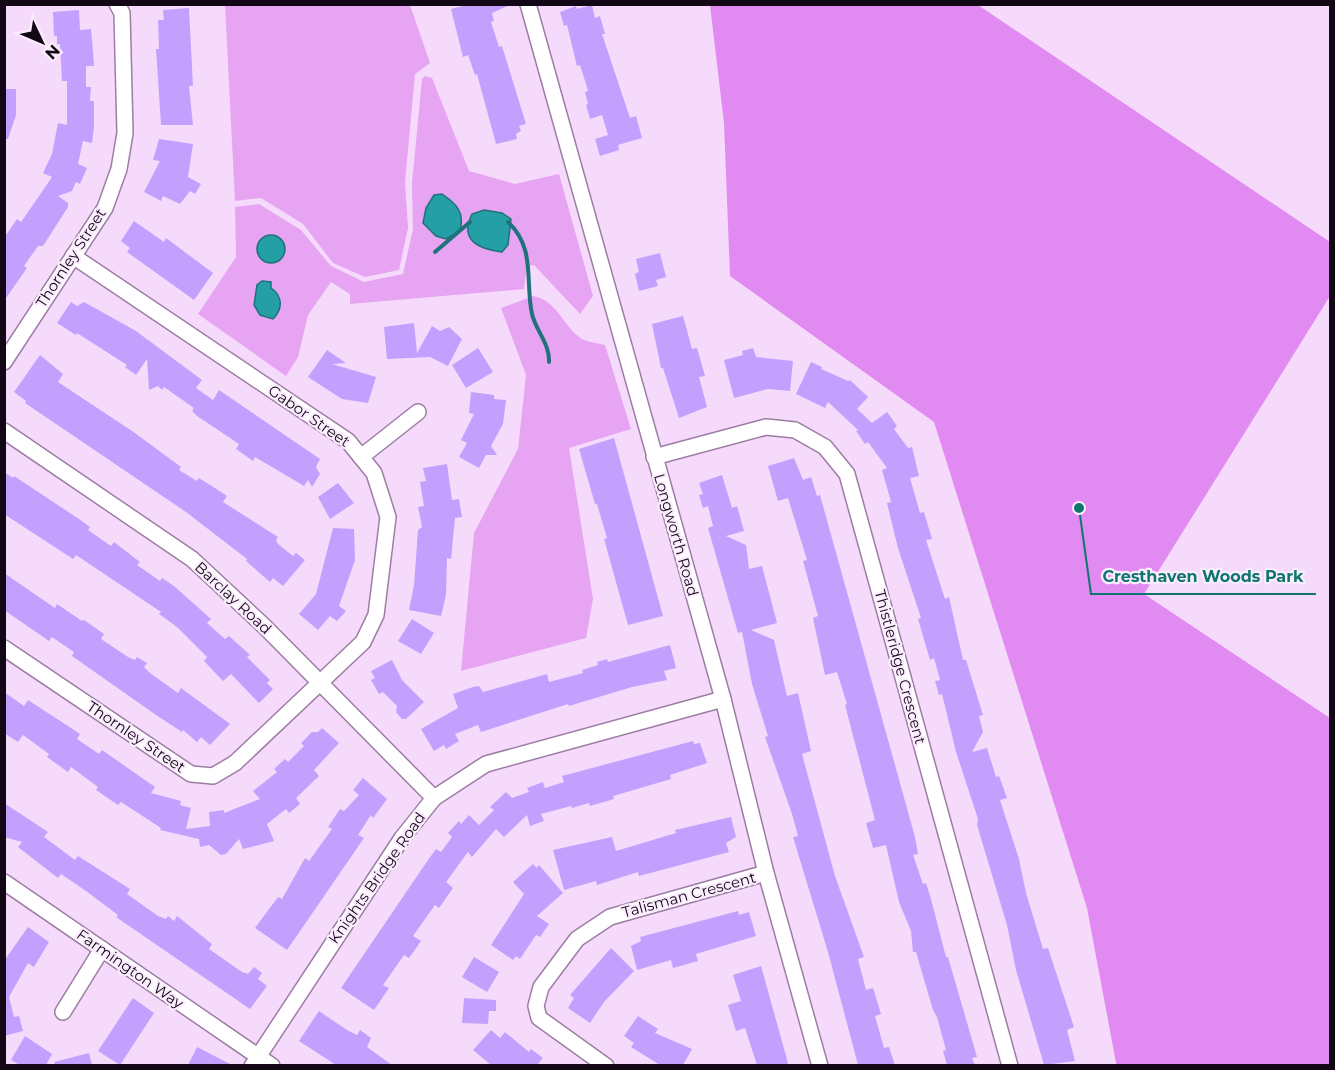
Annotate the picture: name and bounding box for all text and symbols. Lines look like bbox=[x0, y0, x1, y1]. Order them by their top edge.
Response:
north arrow bbox=[12, 12, 72, 72]
text: N bbox=[41, 41, 64, 63]
street label: Thornley Street bbox=[31, 204, 110, 311]
street label: Gabor Street bbox=[265, 380, 354, 451]
street label: Longworth Road bbox=[650, 471, 703, 598]
street label: Barclay Road bbox=[191, 557, 276, 638]
callout: Cresthaven Woods Park bbox=[1091, 560, 1316, 594]
text: Cresthaven Woods Park bbox=[1102, 567, 1304, 586]
street label: Thistleridge Crescent bbox=[871, 588, 930, 746]
street label: Thornley Street bbox=[83, 697, 189, 777]
street label: Knights Bridge Road bbox=[324, 808, 429, 947]
street label: Talisman Crescent bbox=[620, 868, 758, 922]
street label: Farmington Way bbox=[73, 925, 188, 1013]

